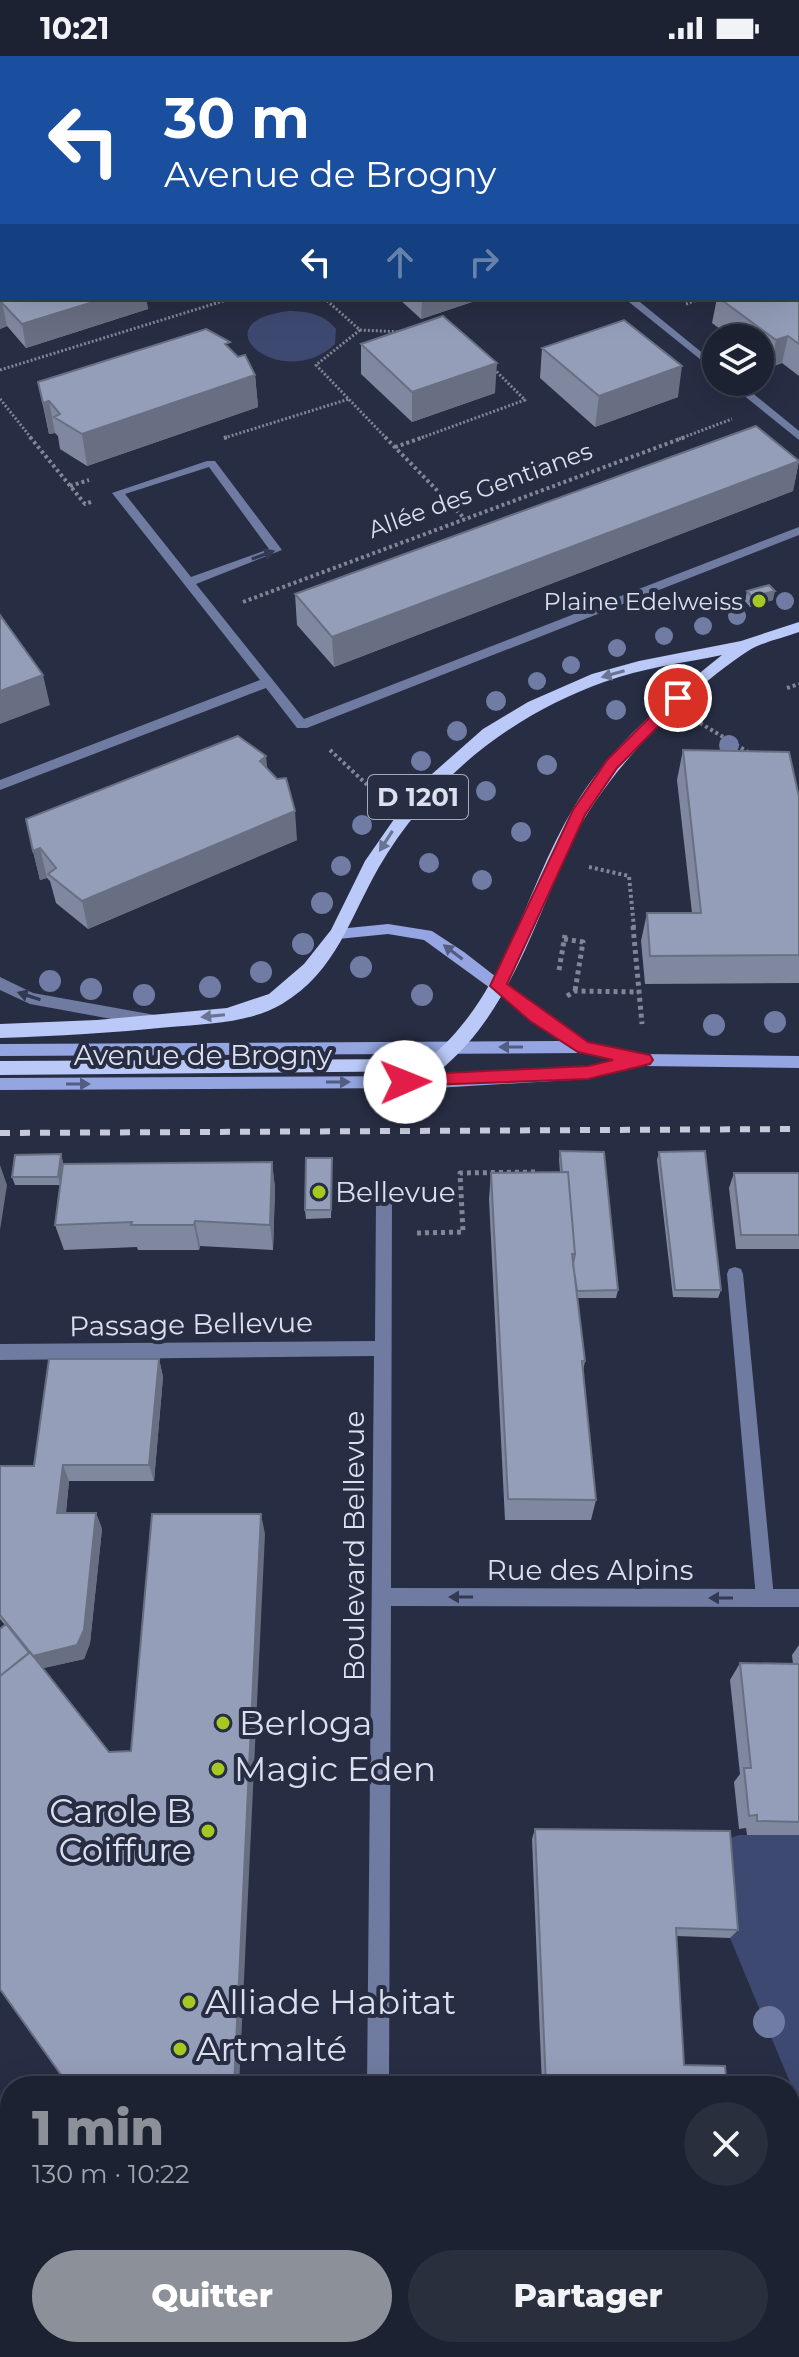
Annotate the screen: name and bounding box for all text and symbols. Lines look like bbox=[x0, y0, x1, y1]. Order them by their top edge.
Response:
text: 10:21 bbox=[40, 10, 109, 47]
text: 30 m bbox=[164, 84, 310, 152]
icon: left bbox=[32, 88, 136, 192]
text: Avenue de Brogny bbox=[164, 152, 496, 196]
icon: left bbox=[294, 240, 338, 284]
icon: ahead bbox=[378, 240, 422, 284]
icon: right bbox=[462, 240, 506, 284]
map controls bbox=[702, 324, 774, 396]
button: layers bbox=[702, 324, 774, 396]
street label: Allée des Gentianes bbox=[364, 436, 596, 544]
one-way arrow bbox=[251, 548, 275, 561]
place label: Plaine Edelweiss bbox=[543, 587, 743, 616]
marker: Plaine Edelweiss bbox=[750, 592, 768, 610]
pin bbox=[644, 664, 712, 732]
one-way arrow bbox=[601, 668, 625, 681]
icon: arrive bbox=[656, 676, 700, 720]
road number: D 1201 bbox=[368, 775, 468, 819]
one-way arrow bbox=[379, 830, 394, 852]
one-way arrow bbox=[443, 944, 464, 960]
one-way arrow bbox=[17, 989, 41, 1001]
one-way arrow bbox=[201, 1009, 226, 1022]
street label: Avenue de Brogny bbox=[74, 1038, 333, 1072]
position arrow bbox=[363, 1040, 447, 1124]
one-way arrow bbox=[498, 1041, 523, 1053]
one-way arrow bbox=[326, 1076, 351, 1088]
one-way arrow bbox=[66, 1077, 91, 1090]
place label: Bellevue bbox=[335, 1175, 456, 1209]
marker: Bellevue bbox=[310, 1183, 328, 1201]
street label: Passage Bellevue bbox=[69, 1305, 313, 1343]
street label: Boulevard Bellevue bbox=[337, 1411, 371, 1681]
street label: Rue des Alpins bbox=[487, 1553, 693, 1587]
one-way arrow bbox=[448, 1591, 473, 1603]
one-way arrow bbox=[708, 1592, 733, 1604]
place label: Berloga bbox=[239, 1702, 372, 1744]
marker: Berloga bbox=[214, 1714, 232, 1732]
place label: Magic Eden bbox=[234, 1748, 436, 1790]
marker: Magic Eden bbox=[209, 1760, 227, 1778]
place label: Carole B Coiffure bbox=[49, 1790, 192, 1871]
marker: Carole B Coiffure bbox=[199, 1822, 217, 1840]
place label: Alliade Habitat bbox=[205, 1981, 456, 2023]
marker: Alliade Habitat bbox=[180, 1993, 198, 2011]
place label: Artmalté bbox=[196, 2028, 347, 2070]
marker: Artmalté bbox=[171, 2040, 189, 2058]
text: 1 min bbox=[32, 2099, 164, 2157]
button: close bbox=[684, 2102, 768, 2186]
text: 130 m · 10:22 bbox=[32, 2158, 189, 2190]
button: Quitter bbox=[32, 2250, 392, 2342]
button: Partager bbox=[408, 2250, 768, 2342]

